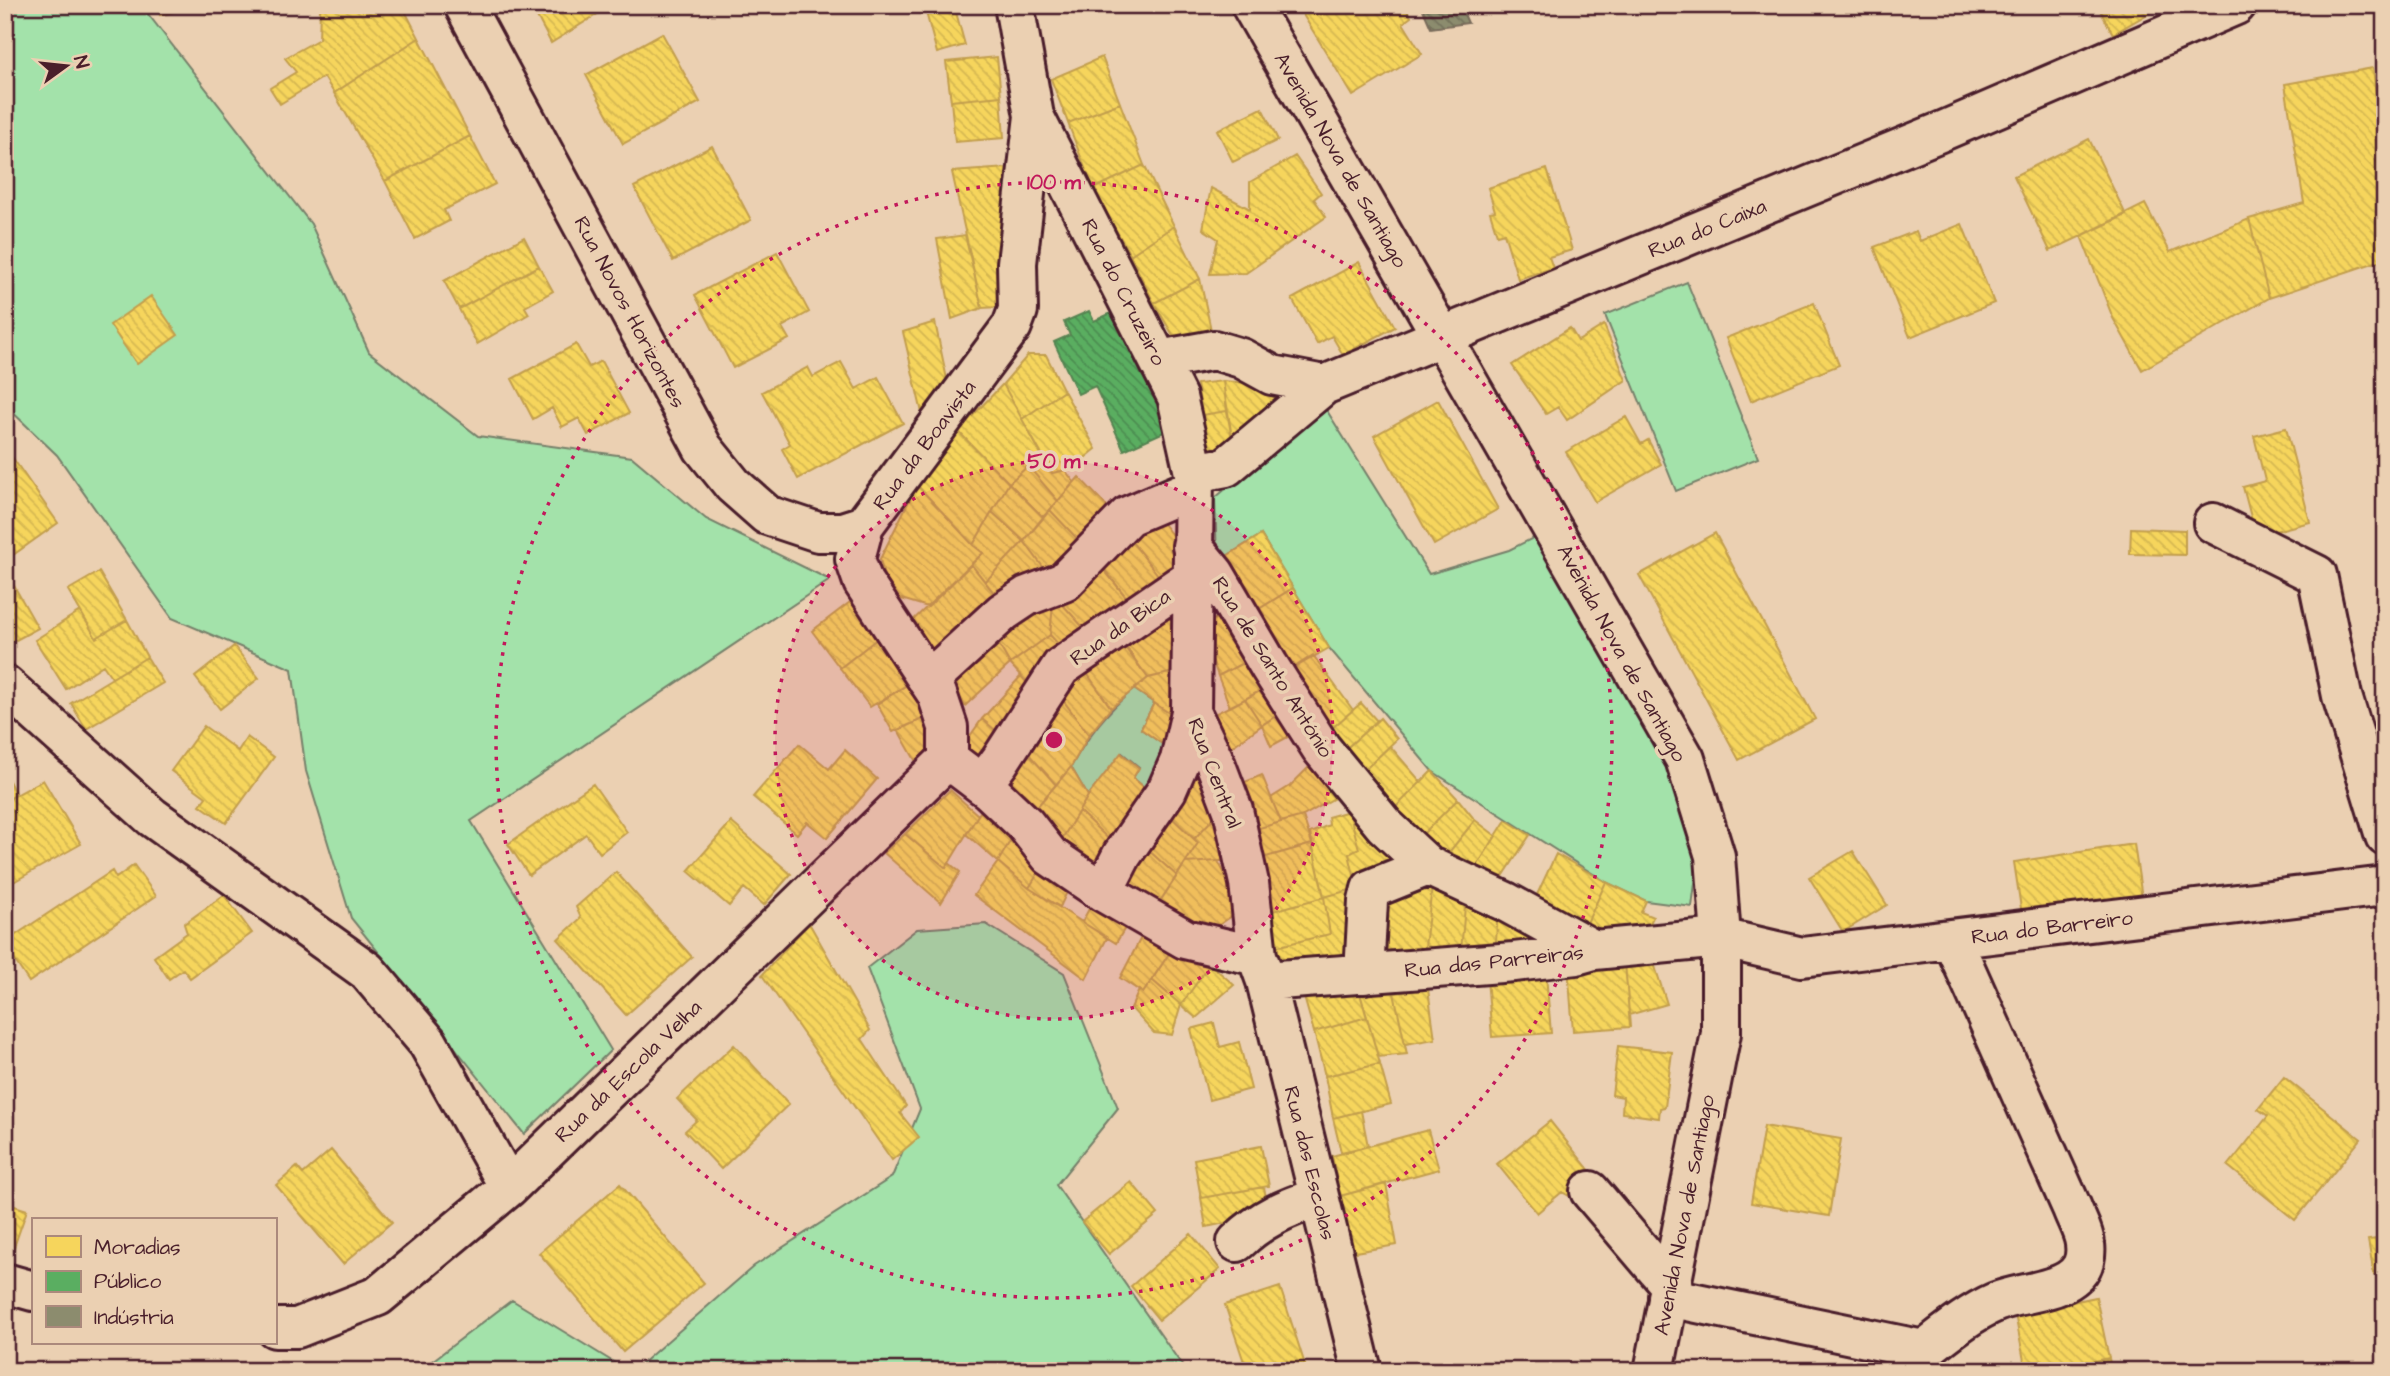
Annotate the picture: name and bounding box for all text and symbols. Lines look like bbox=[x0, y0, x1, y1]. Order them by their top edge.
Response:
north arrow bbox=[32, 32, 102, 102]
street label: Avenida Nova de Santiago bbox=[1265, 47, 1414, 274]
text: N bbox=[66, 53, 96, 71]
text: 100 m bbox=[1027, 168, 1082, 197]
street label: Rua do Caixa bbox=[1644, 191, 1771, 265]
street label: Rua Novos Horizontes bbox=[567, 211, 693, 413]
street label: Rua do Cruzeiro bbox=[1074, 214, 1173, 371]
street label: Rua da Boavista bbox=[866, 374, 983, 516]
text: 50 m bbox=[1028, 447, 1081, 476]
street label: Avenida Nova de Santiago bbox=[1548, 539, 1694, 768]
street label: Rua de Santo António bbox=[1205, 571, 1340, 763]
street label: Rua da Bica bbox=[1064, 582, 1177, 673]
street label: Rua Central bbox=[1180, 714, 1249, 832]
centre of rings bbox=[1042, 728, 1066, 752]
street label: Rua do Barreiro bbox=[1970, 903, 2135, 952]
street label: Rua das Parreiras bbox=[1403, 938, 1585, 985]
street label: Rua da Escola Velha bbox=[549, 993, 708, 1149]
street label: Rua das Escolas bbox=[1276, 1083, 1343, 1243]
street label: Avenida Nova de Santiago bbox=[1647, 1092, 1724, 1338]
legend bbox=[32, 1218, 276, 1344]
text: Moradias bbox=[94, 1233, 181, 1262]
text: Público bbox=[94, 1267, 162, 1296]
text: Indústria bbox=[94, 1303, 174, 1332]

